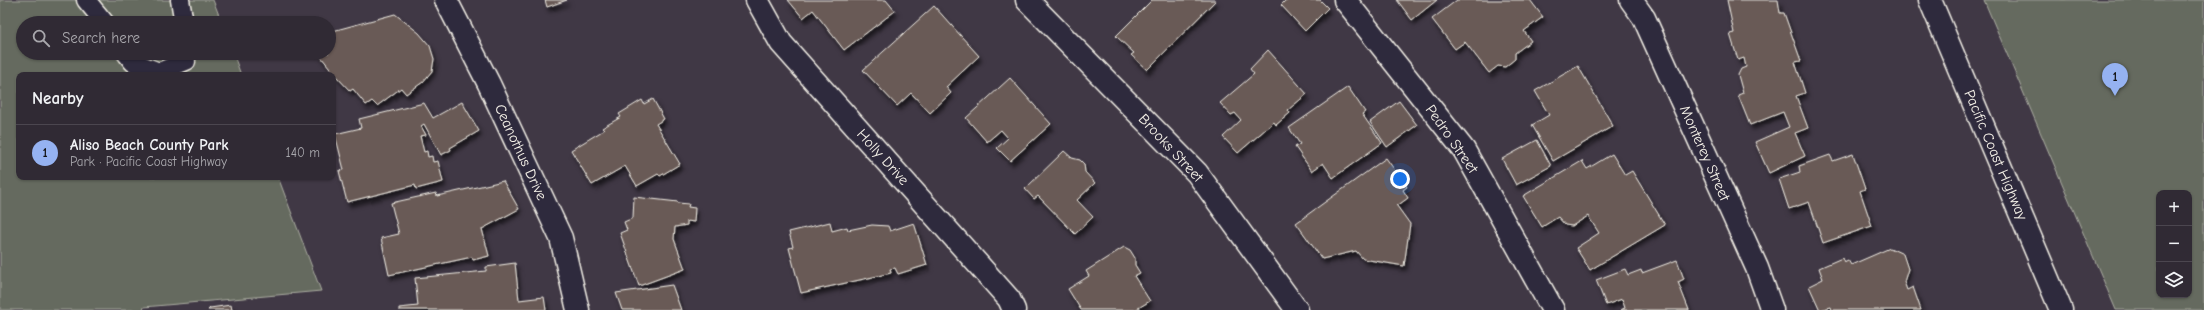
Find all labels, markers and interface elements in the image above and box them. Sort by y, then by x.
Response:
search box [16,16,336,60]
icon: search [30,27,52,49]
text: Search here [62,29,140,47]
pin: 1 [2102,63,2128,96]
street label: Pacific Coast Highway [1960,87,2032,223]
text: Nearby [32,89,83,108]
street label: Ceanothus Drive [491,101,551,203]
street label: Pedro Street [1422,101,1483,177]
street label: Monterey Street [1676,102,1734,204]
street label: Brooks Street [1135,110,1208,186]
street label: Holly Drive [853,125,913,189]
text: Aliso Beach County Park [70,136,228,154]
text: 1 [42,145,48,160]
text: 140 m [286,145,320,160]
text: Park · Pacific Coast Highway [70,154,227,169]
your location [1390,169,1410,189]
map controls [2156,190,2192,298]
button: + [2156,190,2192,226]
button: − [2156,226,2192,262]
button: layers [2156,262,2192,298]

